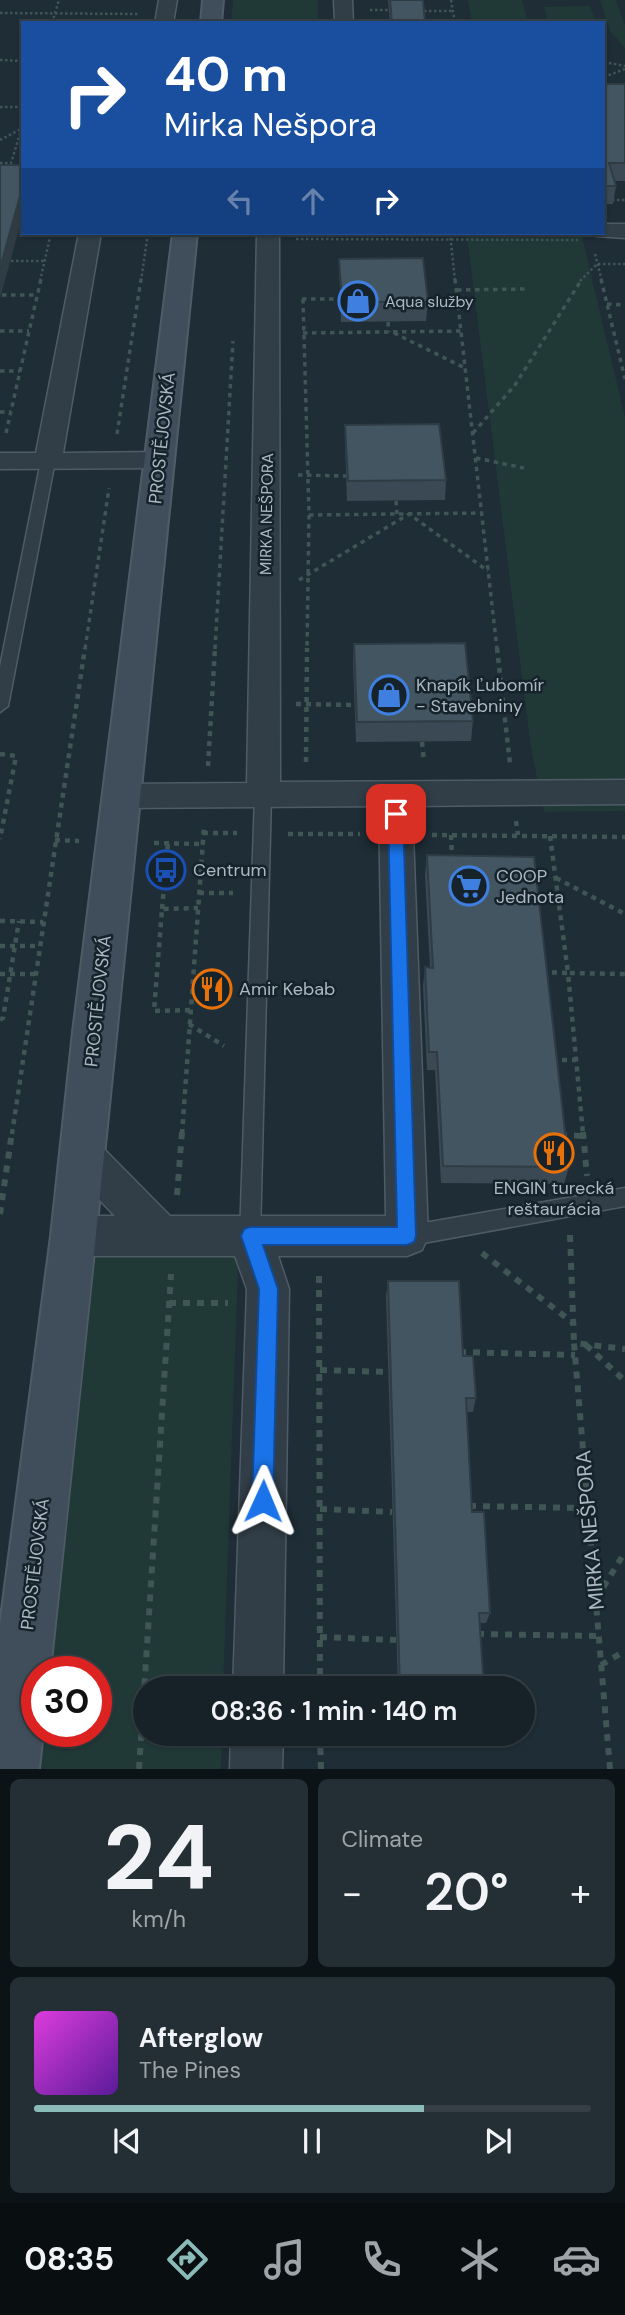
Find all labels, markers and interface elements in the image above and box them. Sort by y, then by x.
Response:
text: 40 m [164,42,288,106]
icon: right [49,49,140,140]
text: Mirka Nešpora [164,104,377,146]
icon: left [221,182,259,220]
icon: ahead [294,182,332,220]
icon: right [367,182,405,220]
shop icon: Aqua služby [337,280,379,322]
place label: Aqua služby [385,291,474,312]
street label: PROSTĚJOVSKÁ [143,371,181,505]
street label: MIRKA NEŠPORA [255,452,278,575]
place label: Knapík Ľubomír - Stavebniny [416,673,545,718]
shop icon: Knapík Ľubomír - Stavebniny [368,674,410,716]
pin [366,784,426,844]
icon: arrive [377,795,415,833]
bus stop icon: Centrum [145,849,187,891]
place label: Centrum [193,858,267,882]
place label: COOP Jednota [496,864,564,909]
supermarket icon: COOP Jednota [448,865,490,907]
street label: PROSTĚJOVSKÁ [79,934,117,1068]
restaurant icon: Amir Kebab [191,968,233,1010]
place label: Amir Kebab [239,977,335,1001]
restaurant icon: ENGIN turecká reštaurácia [533,1132,575,1174]
place label: ENGIN turecká reštaurácia [494,1176,614,1221]
street label: MIRKA NEŠPORA [569,1449,611,1611]
position arrow [226,1464,300,1538]
street label: PROSTĚJOVSKÁ [15,1497,55,1631]
speed limit sign: 30 [21,1656,112,1747]
text: 08:36 · 1 min · 140 m [211,1694,457,1728]
text: 24 [103,1799,214,1917]
text: Climate [342,1824,423,1854]
text: 20° [424,1858,509,1926]
text: − [342,1868,362,1918]
text: + [570,1868,591,1918]
text: km/h [132,1904,186,1934]
text: Afterglow [139,2021,263,2055]
text: The Pines [139,2055,241,2085]
icon: previous [108,2122,146,2160]
icon: pause [293,2122,331,2160]
icon: next [479,2122,517,2160]
icon: directions [163,2235,212,2284]
icon: music [260,2235,309,2284]
icon: phone [357,2235,406,2284]
icon: climate [455,2235,504,2284]
icon: car [552,2235,601,2284]
text: 08:35 [24,2238,114,2280]

